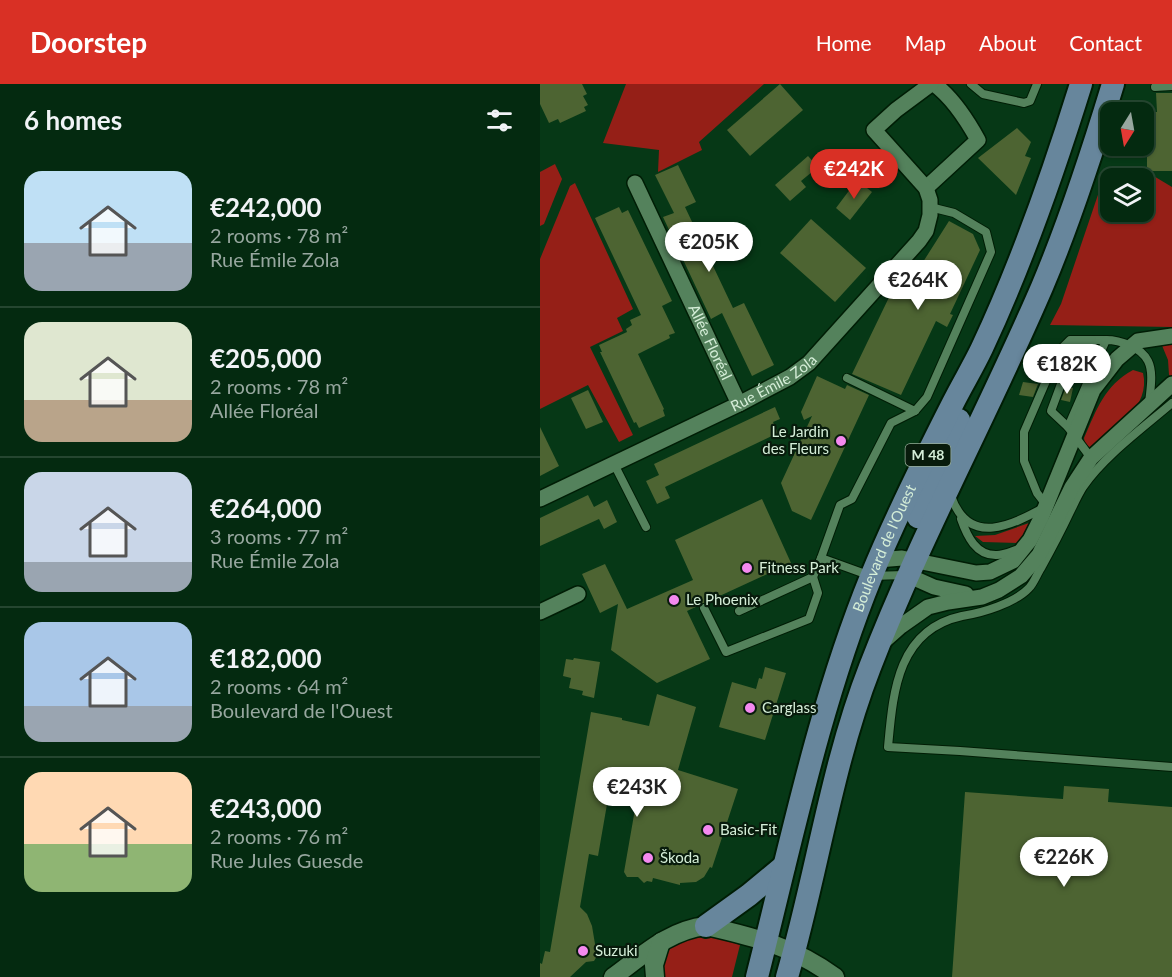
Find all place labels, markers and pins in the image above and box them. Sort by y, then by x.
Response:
pin: €242K [812,149,896,200]
pin: €205K [667,222,751,273]
pin: €264K [876,260,960,311]
pin: €182K [1025,344,1109,395]
place label: Le Jardin des Fleurs [762,422,829,457]
marker: Le Jardin des Fleurs [834,434,848,448]
place label: Fitness Park [759,558,839,576]
marker: Fitness Park [740,561,754,575]
place label: Le Phoenix [686,590,759,608]
marker: Le Phoenix [667,593,681,607]
place label: Carglass [762,698,817,716]
marker: Carglass [743,701,757,715]
pin: €243K [595,767,679,818]
place label: Basic-Fit [720,820,778,838]
marker: Basic-Fit [701,823,715,837]
pin: €226K [1022,837,1106,888]
place label: Škoda [660,848,700,866]
marker: Škoda [641,851,655,865]
place label: Suzuki [595,941,638,959]
marker: Suzuki [576,944,590,958]

